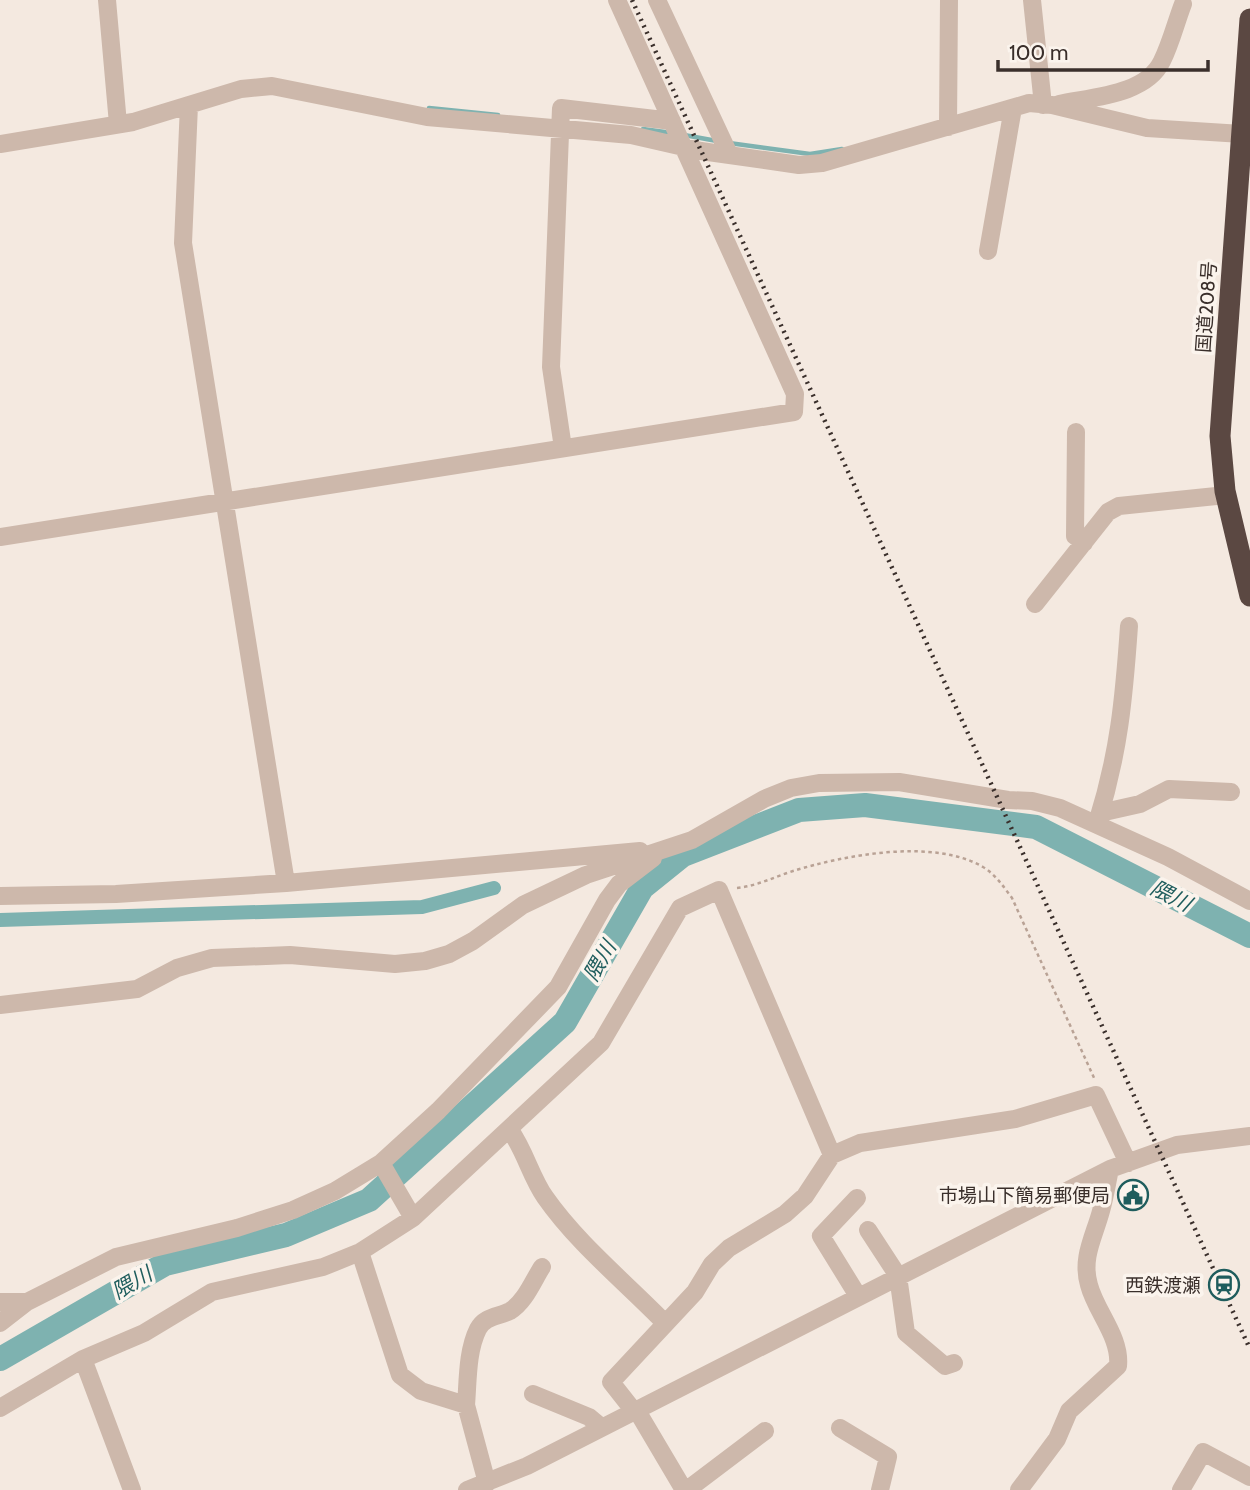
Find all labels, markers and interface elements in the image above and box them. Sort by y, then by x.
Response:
scale bar [998,28,1208,72]
text: 100 m [1009,40,1068,65]
street label: 国道208号 [1192,260,1221,354]
water label: 隈川 [1147,875,1197,917]
water label: 隈川 [578,935,622,985]
public building icon: 市場山下簡易郵便局 [1116,1178,1150,1212]
place label: 市場山下簡易郵便局 [939,1184,1110,1207]
water label: 隈川 [107,1260,158,1304]
station icon: 西鉄渡瀬 [1207,1268,1241,1302]
place label: 西鉄渡瀬 [1125,1274,1201,1297]

